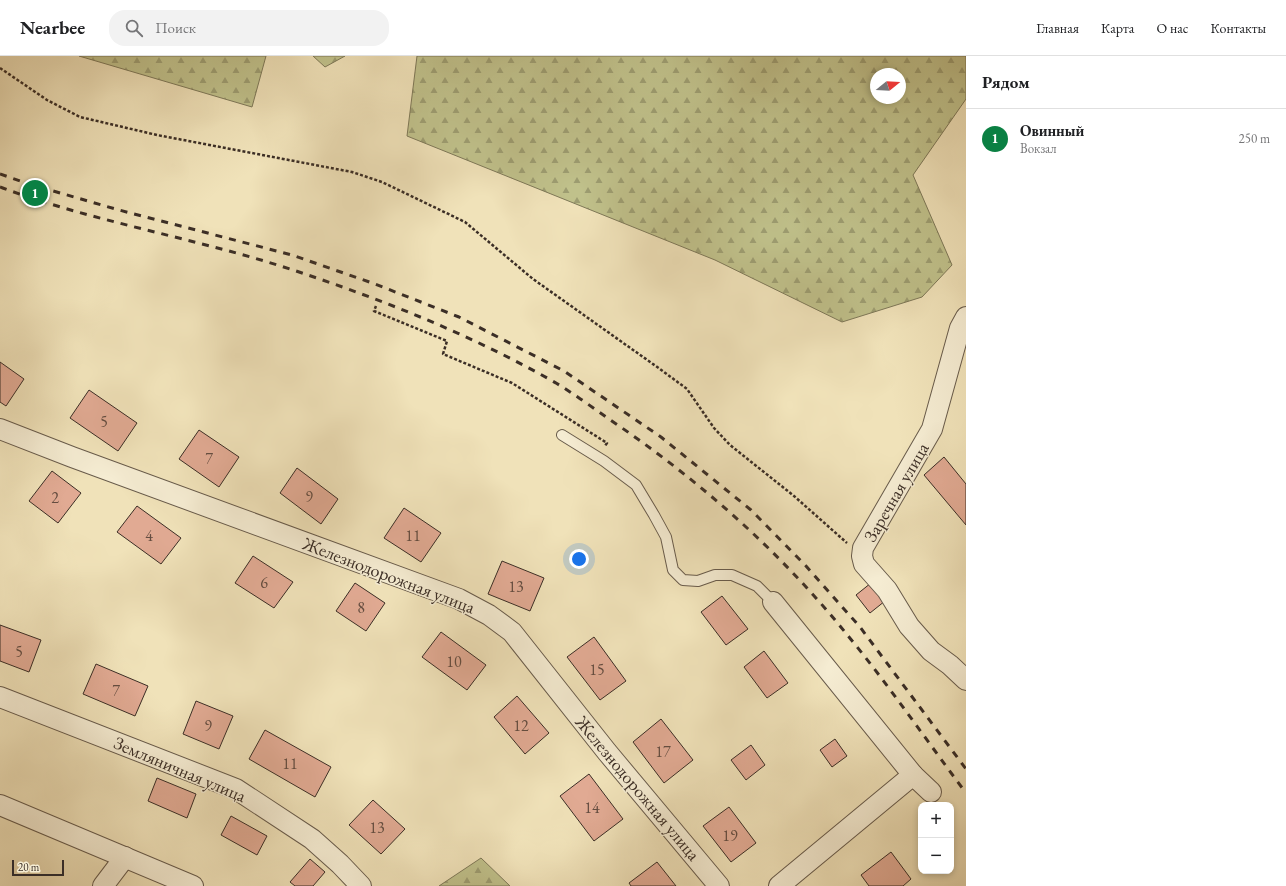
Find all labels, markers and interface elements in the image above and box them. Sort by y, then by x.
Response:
search box [109,10,389,46]
text: Nearbee [20,15,85,40]
icon: search [123,17,145,39]
text: Поиск [155,18,196,37]
text: Главная [1036,19,1079,37]
text: Карта [1101,19,1134,37]
text: О нас [1156,19,1188,37]
text: Контакты [1210,19,1266,37]
north arrow [870,68,906,104]
text: Рядом [982,71,1030,93]
text: Овинный [1020,121,1084,140]
text: 1 [992,130,998,147]
text: 250 m [1239,130,1270,147]
text: Вокзал [1020,140,1057,157]
pin: 1 [22,178,48,208]
house number: 5 [100,411,108,432]
street label: Заречная улица [858,437,934,546]
house number: 7 [205,448,213,469]
house number: 9 [305,486,313,507]
house number: 2 [51,487,59,508]
house number: 4 [145,525,153,546]
house number: 11 [405,525,421,546]
street label: Железнодорожная улица [299,531,479,619]
your location [569,549,589,569]
house number: 6 [260,572,268,593]
house number: 13 [508,576,524,597]
house number: 8 [357,597,365,618]
house number: 5 [15,641,23,662]
house number: 10 [446,651,462,672]
house number: 15 [589,659,605,680]
house number: 7 [112,680,120,701]
street label: Железнодорожная улица [570,710,706,866]
house number: 9 [204,715,212,736]
house number: 12 [513,715,529,736]
street label: Земляничная улица [110,731,250,808]
house number: 17 [655,741,671,762]
house number: 11 [282,753,298,774]
house number: 14 [584,797,600,818]
map controls [918,802,954,874]
button: + [918,802,954,838]
house number: 13 [369,817,385,838]
house number: 19 [722,825,738,846]
button: − [918,838,954,874]
scale bar [12,858,64,877]
text: 20 m [18,860,39,874]

